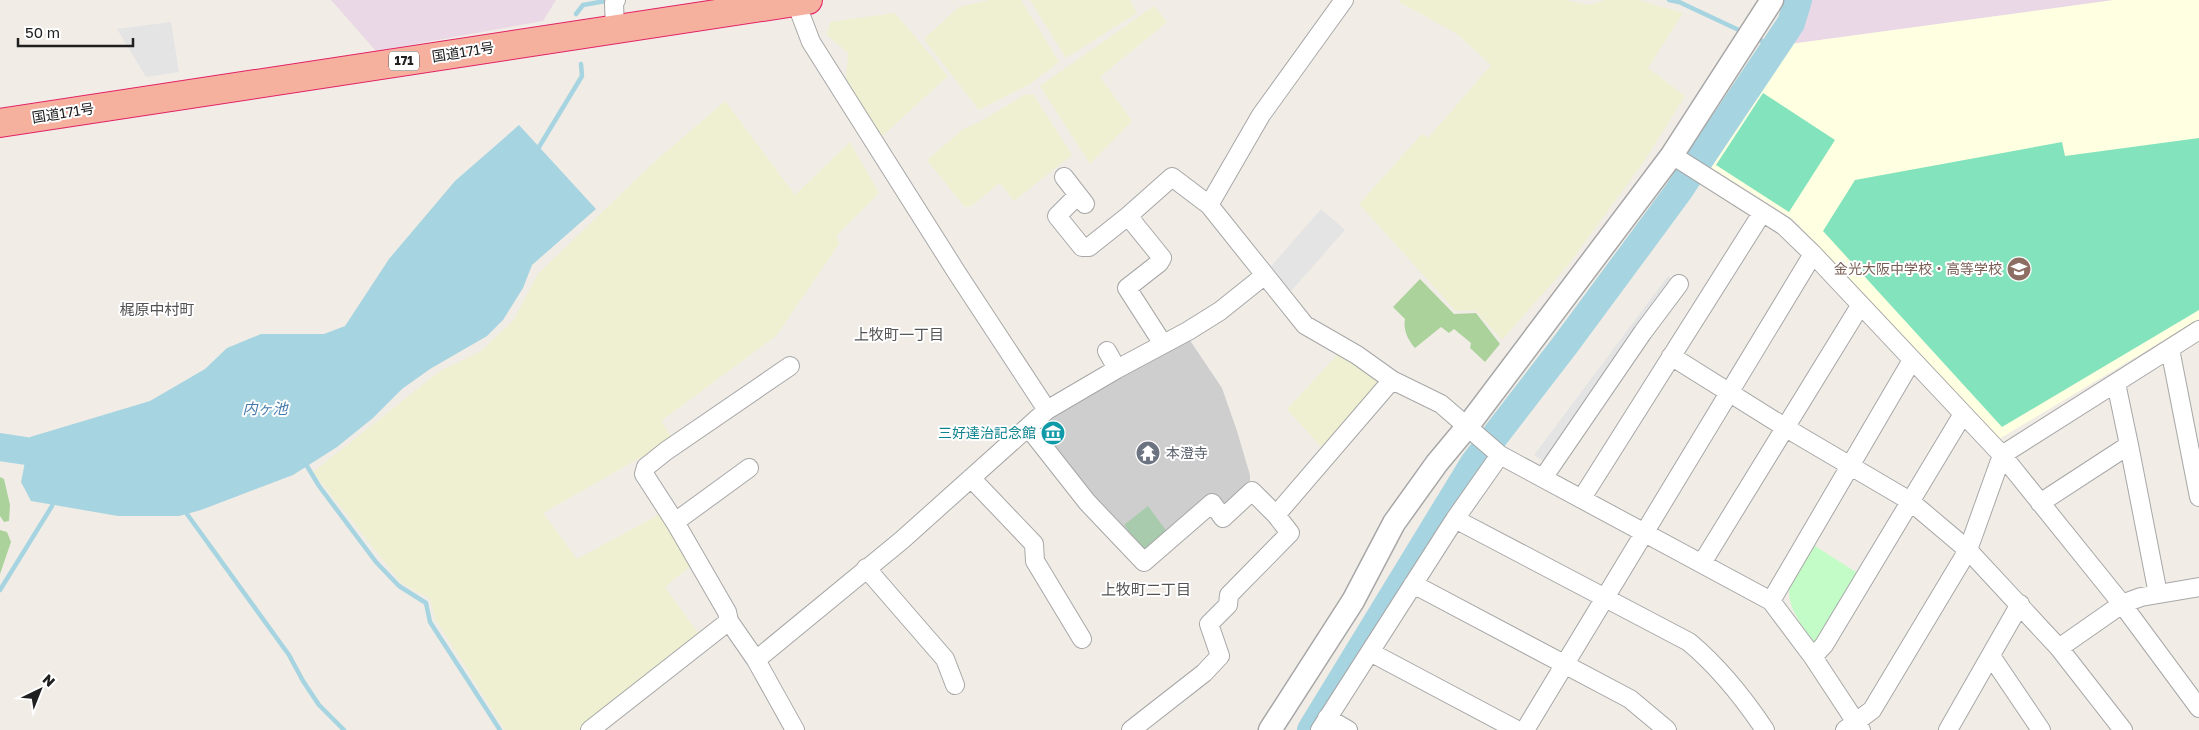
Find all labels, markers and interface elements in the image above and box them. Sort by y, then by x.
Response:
scale bar [18,15,132,47]
text: 50 m [25,23,60,41]
street label: 国道171号 [430,38,495,65]
road number: 171 [389,51,419,70]
street label: 国道171号 [30,99,95,126]
school or university icon: 金光大阪中学校・高等学校 [2006,256,2032,282]
place label: 金光大阪中学校・高等学校 [1834,260,2002,277]
district label: 梶原中村町 [119,300,195,318]
district label: 上牧町一丁目 [854,325,944,343]
water label: 内ヶ池 [242,399,289,417]
museum icon: 三好達治記念館 [1040,420,1066,446]
place label: 三好達治記念館 [938,424,1036,441]
temple icon: 本澄寺 [1135,440,1161,466]
place label: 本澄寺 [1166,444,1208,461]
district label: 上牧町二丁目 [1101,580,1191,598]
north arrow [15,665,65,715]
text: N [40,670,59,690]

